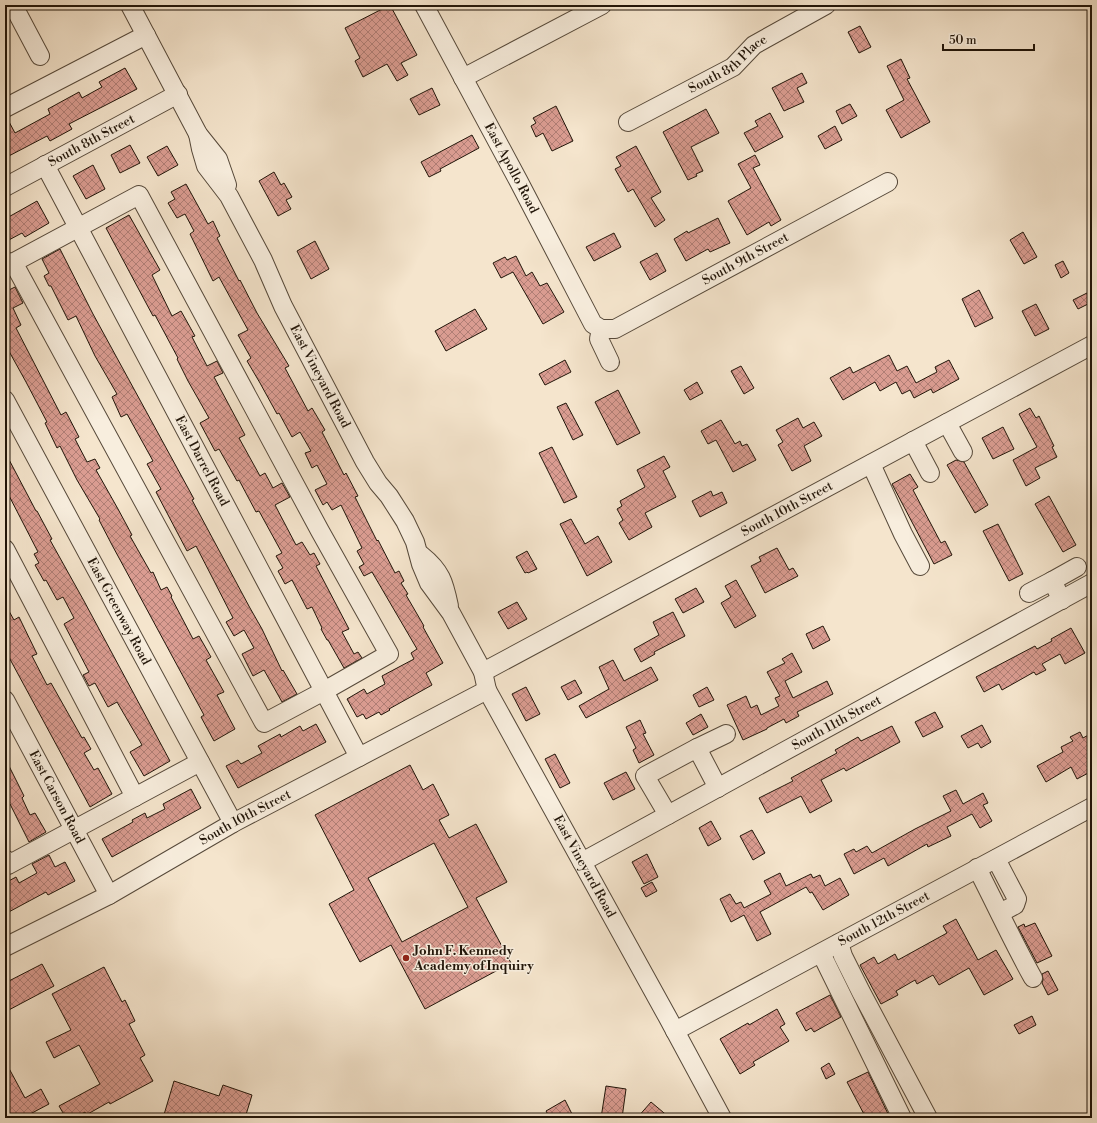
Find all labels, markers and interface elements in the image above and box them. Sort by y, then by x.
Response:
scale bar [943,26,1034,52]
street label: South 8th Place [686,31,770,97]
text: 50 m [949,33,977,48]
street label: South 8th Street [45,111,138,170]
street label: East Apollo Road [481,120,542,217]
street label: South 9th Street [699,229,792,289]
street label: East Vineyard Road [286,322,354,431]
street label: East Darrel Road [171,413,233,509]
street label: South 10th Street [738,477,836,540]
street label: East Greenway Road [84,555,155,668]
street label: South 11th Street [789,692,884,754]
street label: East Carson Road [25,748,88,847]
street label: South 10th Street [197,786,294,849]
street label: East Vineyard Road [550,812,619,921]
street label: South 12th Street [835,888,933,950]
place label: John F. Kennedy Academy of Inquiry [412,943,534,974]
marker: John F. Kennedy Academy of Inquiry [401,953,411,963]

